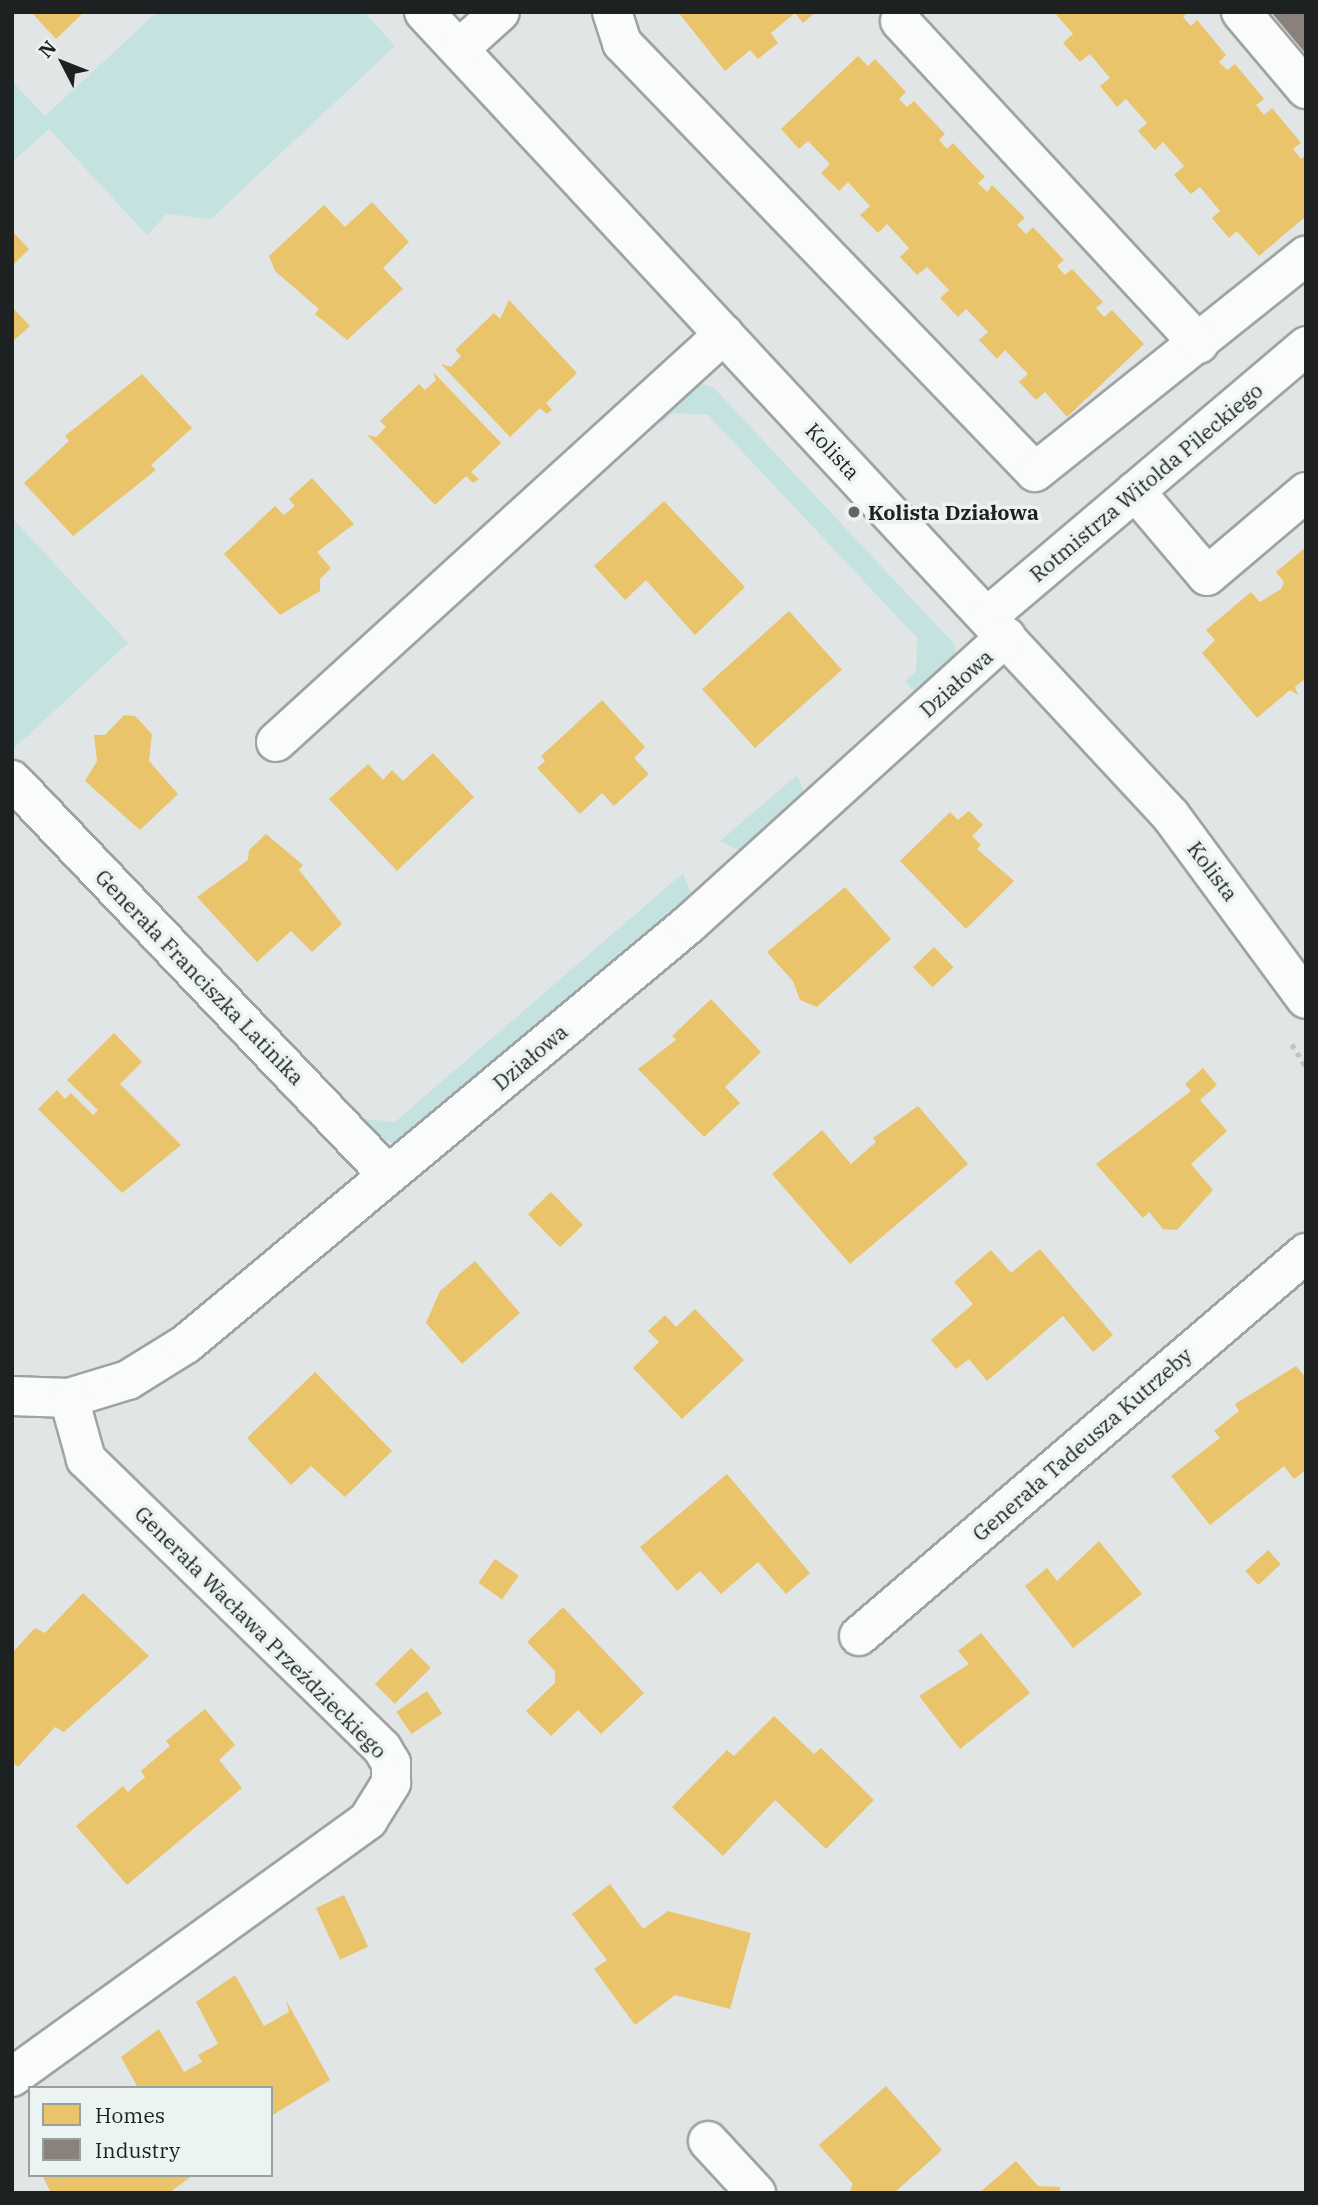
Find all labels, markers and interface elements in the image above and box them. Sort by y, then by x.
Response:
north arrow [28,28,98,98]
text: N [33,35,61,63]
street label: Rotmistrza Witolda Pileckiego [1024,377,1268,587]
street label: Kolista [801,418,865,484]
place label: Kolista Działowa [868,499,1039,525]
marker: Kolista Działowa [846,504,862,520]
street label: Działowa [914,644,998,722]
street label: Kolista [1182,836,1244,906]
street label: Generała Franciszka Latinika [90,864,310,1090]
street label: Działowa [488,1019,572,1095]
street label: Generała Tadeusza Kutrzeby [967,1342,1197,1546]
street label: Generała Wacława Przeździeckiego [130,1501,392,1763]
legend [28,2086,273,2177]
text: Homes [95,2101,165,2129]
text: Industry [95,2136,180,2164]

